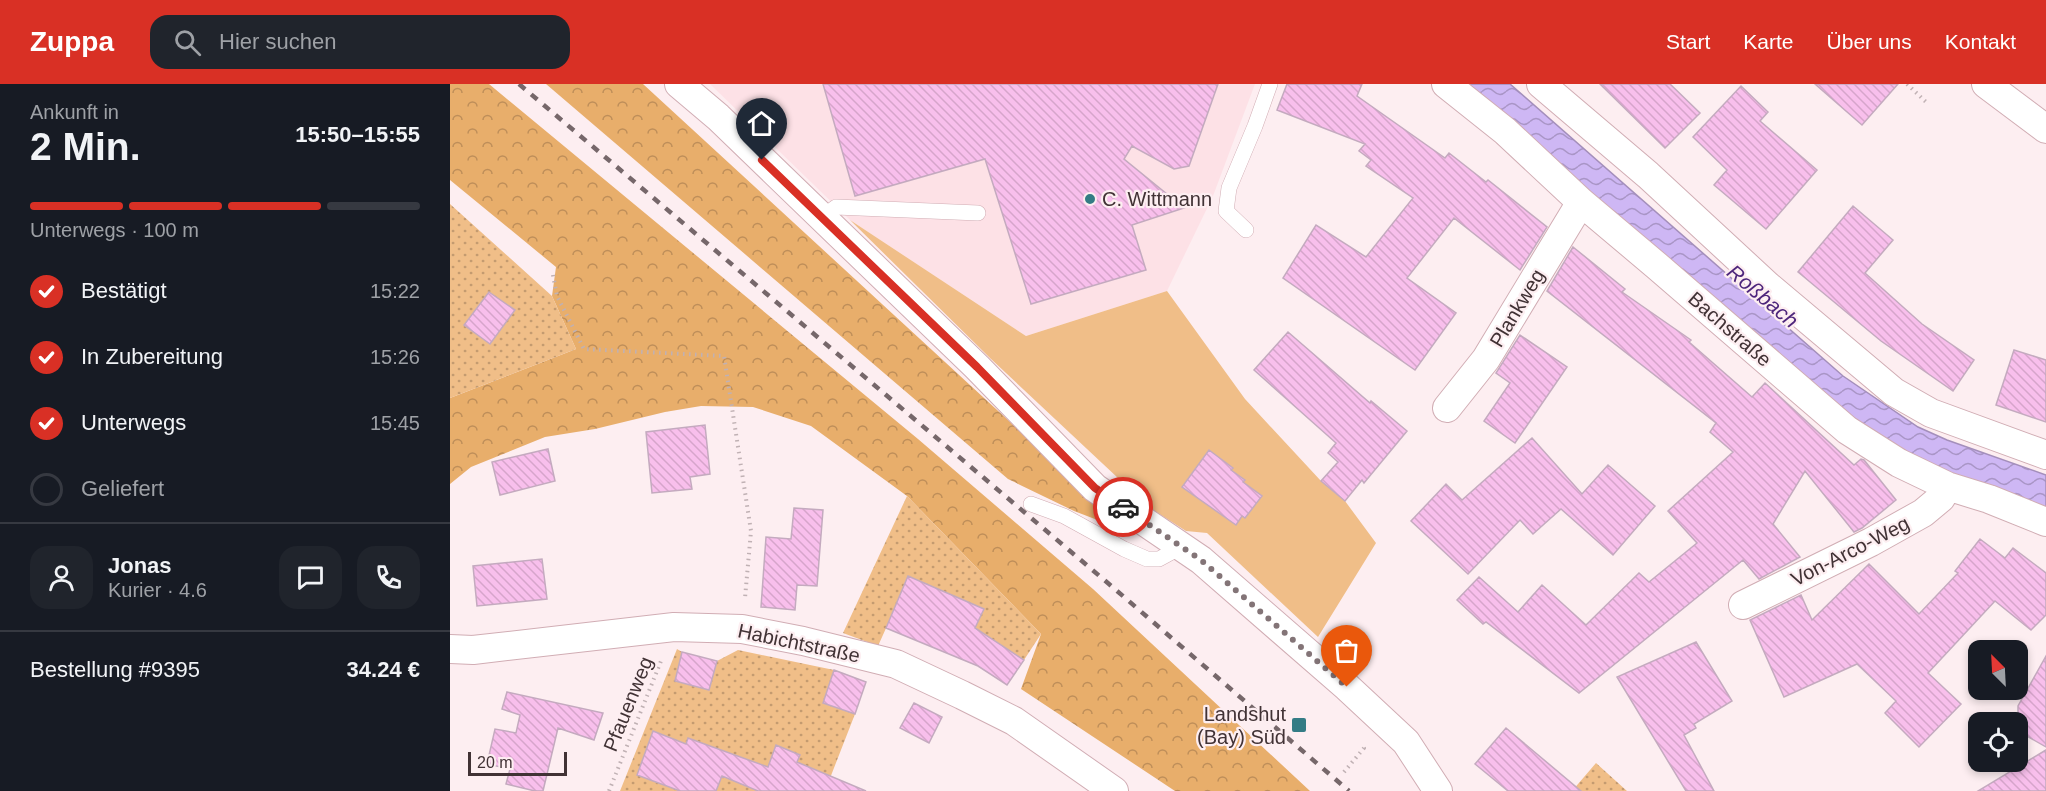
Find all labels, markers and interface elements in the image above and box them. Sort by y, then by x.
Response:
search box [150,15,570,69]
text: Zuppa [30,26,114,57]
icon: search [171,26,204,59]
text: Hier suchen [219,29,336,54]
text: Start [1666,30,1710,53]
text: Karte [1743,30,1794,53]
text: Über uns [1827,30,1912,53]
text: Kontakt [1945,30,2016,53]
pin [736,98,787,160]
text: Ankunft in [30,101,119,123]
icon: home [745,107,778,140]
text: 15:50–15:55 [295,122,420,147]
text: 2 Min. [30,125,141,168]
place label: C. Wittmann [1102,188,1212,210]
marker: C. Wittmann [1083,192,1097,206]
text: Unterwegs · 100 m [30,219,199,241]
water label: Roßbach [1723,260,1803,332]
street label: Plankweg [1485,265,1549,351]
icon: check [30,275,63,308]
text: Bestätigt [81,278,167,303]
text: 15:22 [370,280,420,302]
street label: Bachstraße [1684,287,1776,371]
icon: check [30,341,63,374]
text: In Zubereitung [81,344,223,369]
text: 15:26 [370,346,420,368]
icon: check [30,407,63,440]
text: Unterwegs [81,410,186,435]
text: 15:45 [370,412,420,434]
text: Geliefert [81,476,164,501]
courier [1093,477,1153,537]
icon: car [1107,491,1140,524]
street label: Von-Arco-Weg [1787,512,1913,590]
button: person [30,546,93,609]
button: chat [279,546,342,609]
button: phone [357,546,420,609]
text: Jonas [108,553,172,578]
text: Kurier · 4.6 [108,579,207,601]
street label: Habichtstraße [736,619,862,667]
pin [1321,625,1372,687]
icon: bag [1330,634,1363,667]
north arrow [1968,640,2028,700]
map controls [1968,640,2028,772]
street label: Pfauenweg [599,653,657,755]
text: Bestellung #9395 [30,657,200,682]
text: 34.24 € [347,657,420,682]
place label: Landshut (Bay) Süd [1197,703,1286,748]
button: locate [1968,712,2028,772]
marker: Landshut (Bay) Süd [1290,716,1308,734]
scale bar [468,749,567,776]
text: 20 m [477,754,513,771]

